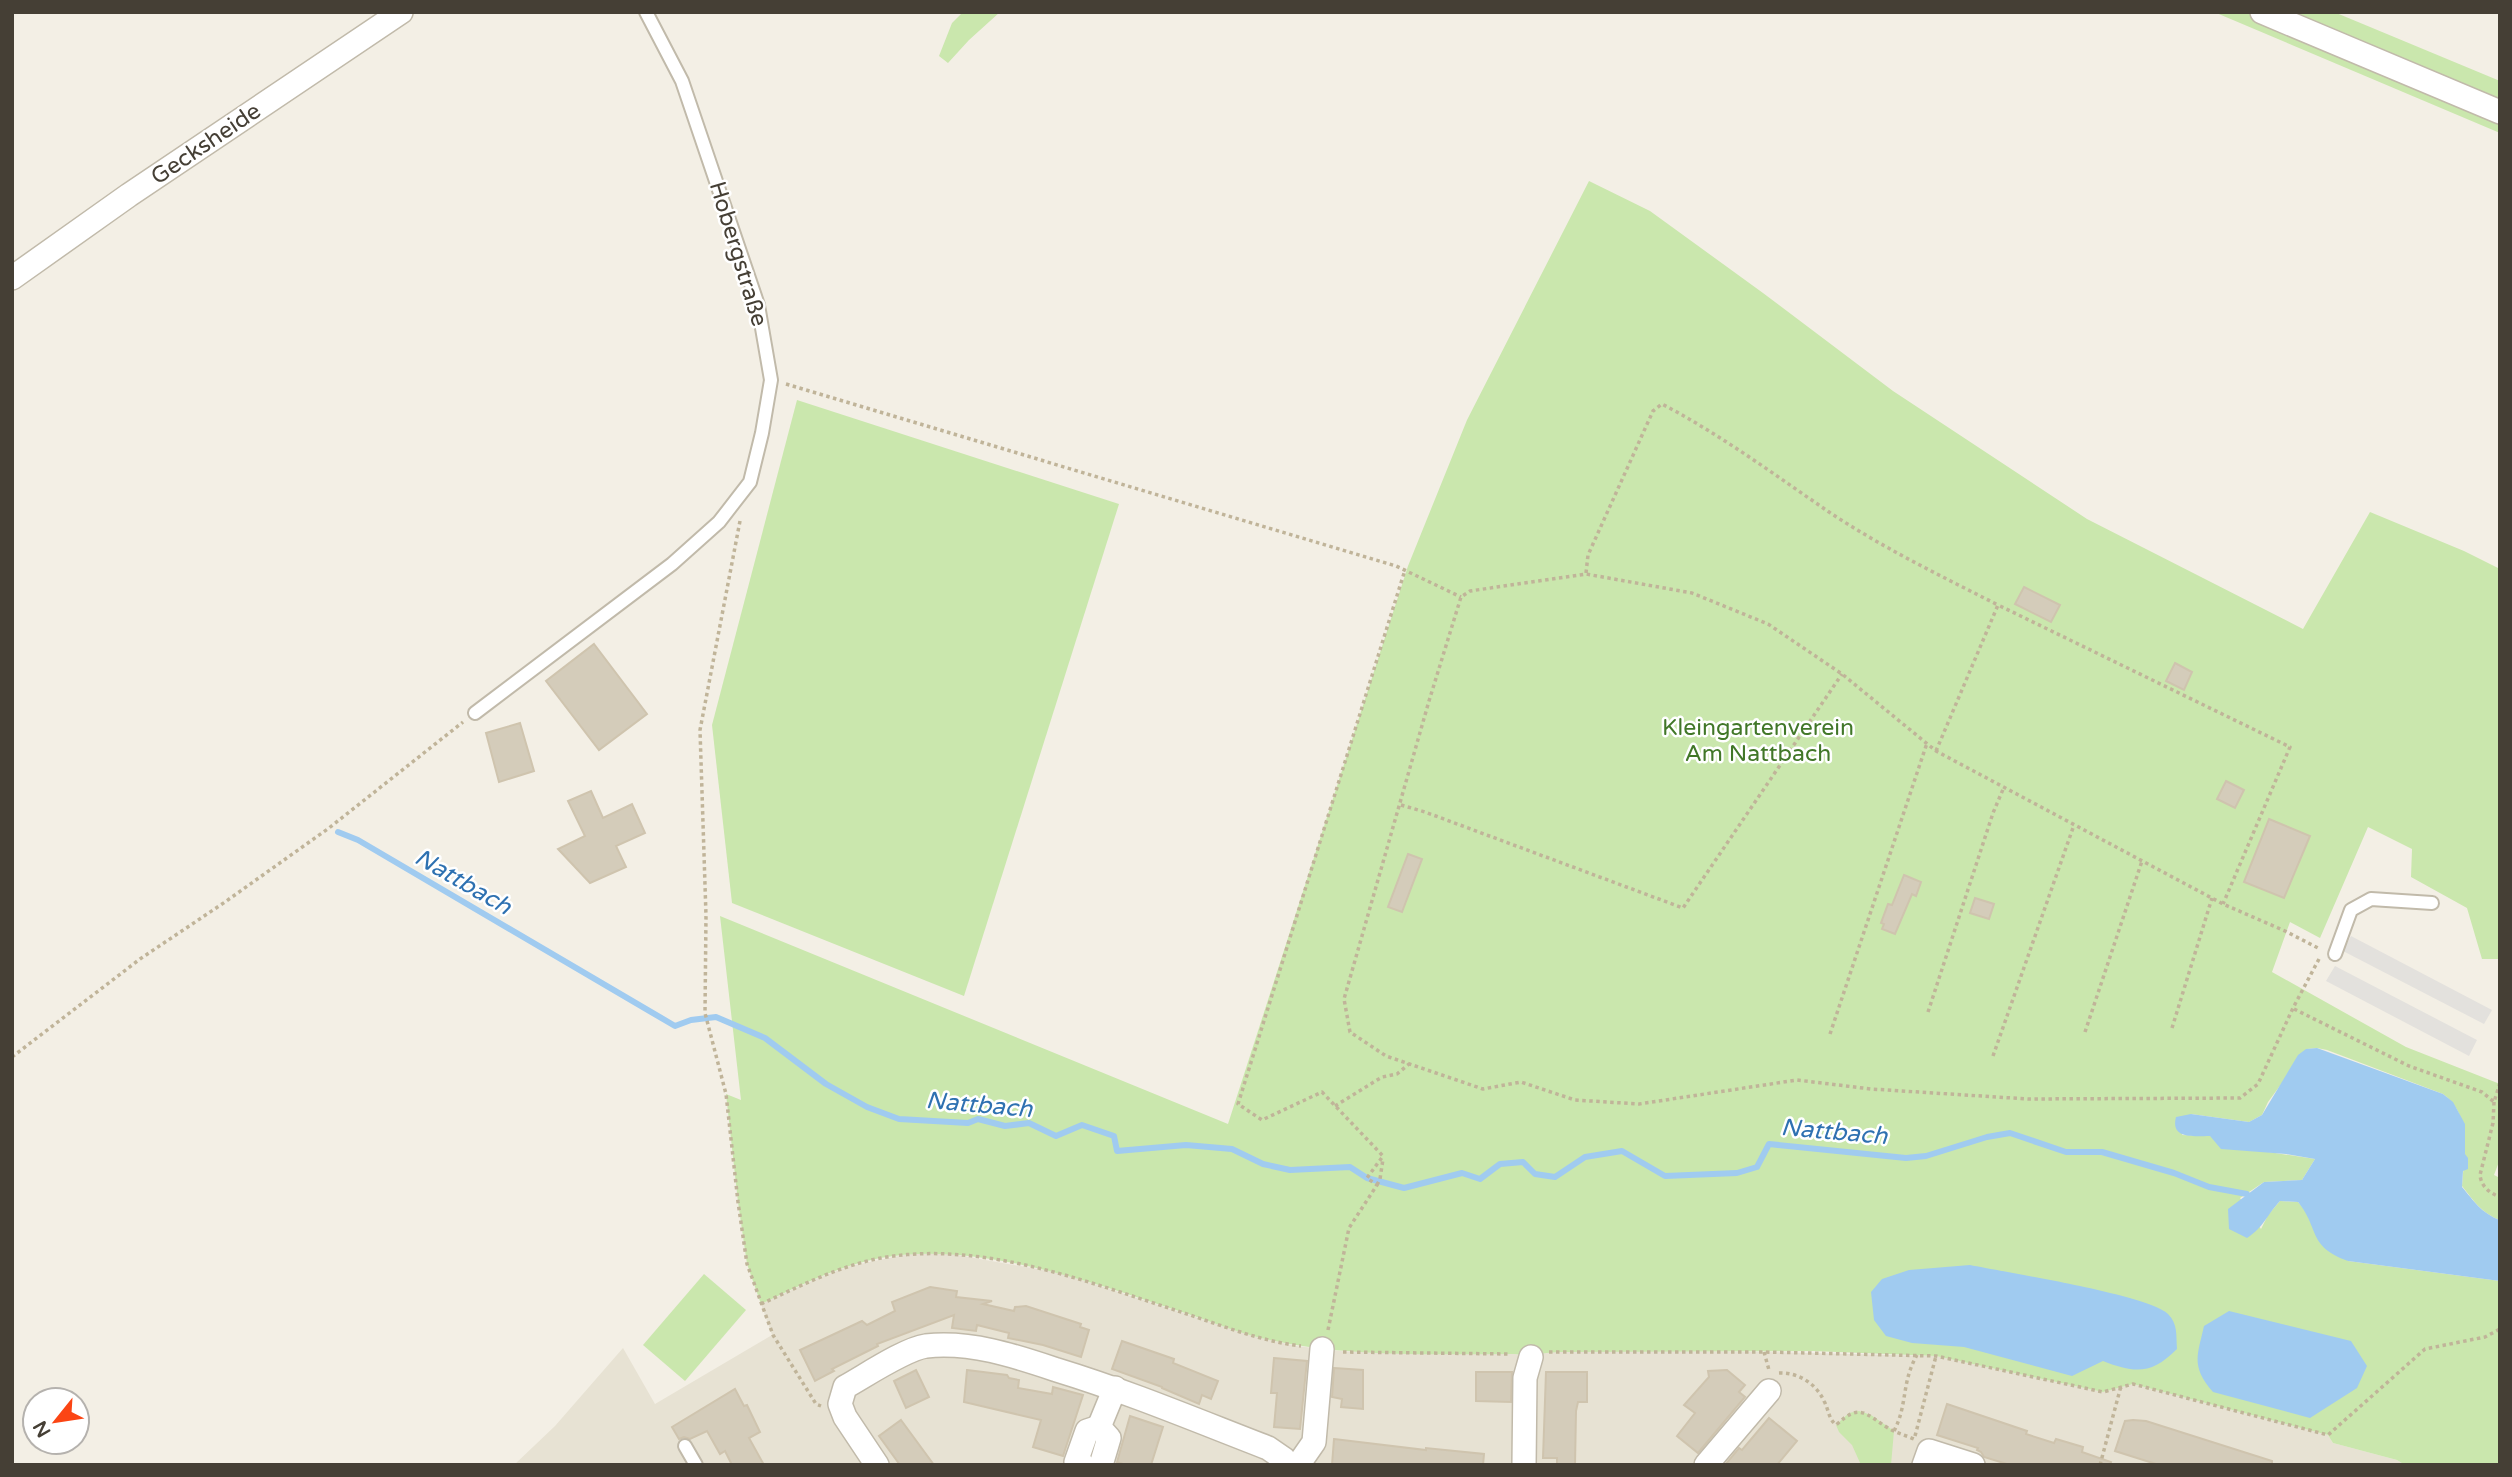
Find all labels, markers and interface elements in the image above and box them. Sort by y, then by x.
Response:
street label: Gecksheide [146,97,266,191]
street label: Hobergstraße [703,178,773,330]
park label: Kleingartenverein Am Nattbach [1662,714,1854,768]
water label: Nattbach [409,843,518,922]
water label: Nattbach [925,1086,1035,1124]
water label: Nattbach [1780,1113,1890,1151]
north arrow [21,1386,91,1456]
text: N [29,1417,55,1441]

